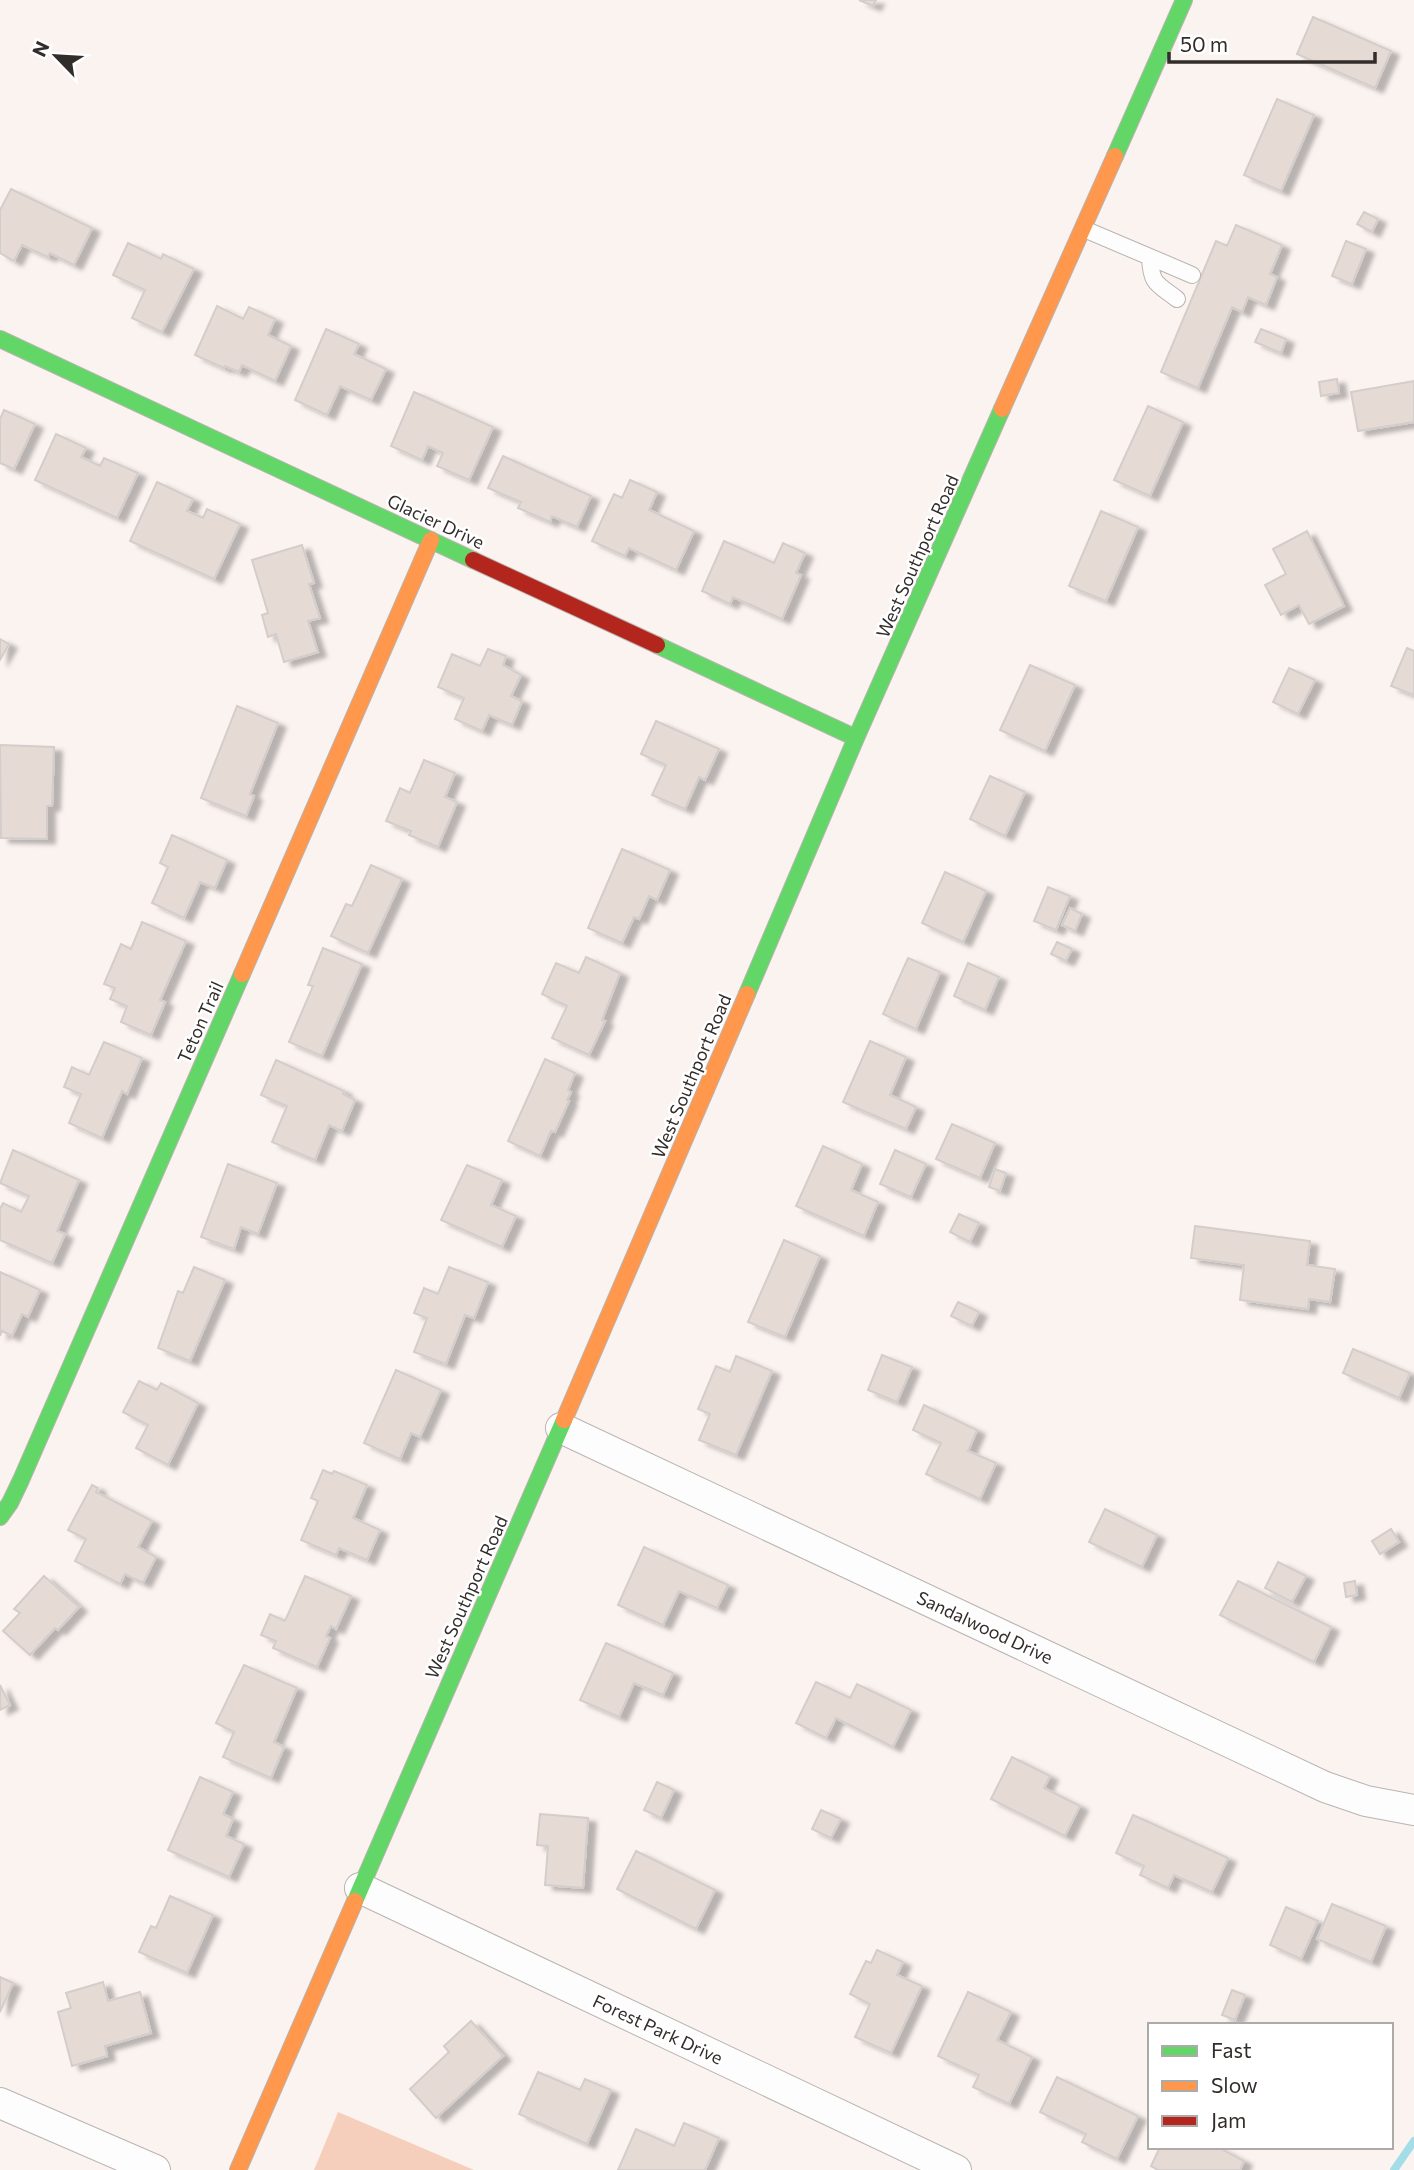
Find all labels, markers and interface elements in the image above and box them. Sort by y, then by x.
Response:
north arrow [21,21,91,91]
scale bar [1169,21,1376,65]
text: 50 m [1180,31,1228,56]
text: N [27,37,54,60]
street label: West Southport Road [871,471,963,641]
street label: Glacier Drive [384,489,488,553]
street label: Teton Trail [172,978,228,1066]
street label: West Southport Road [646,991,736,1161]
street label: West Southport Road [420,1512,512,1682]
street label: Sandalwood Drive [913,1586,1057,1668]
street label: Forest Park Drive [590,1989,726,2069]
legend [1148,2023,1393,2149]
text: Fast [1211,2037,1252,2062]
text: Slow [1211,2072,1258,2097]
text: Jam [1211,2107,1246,2132]

